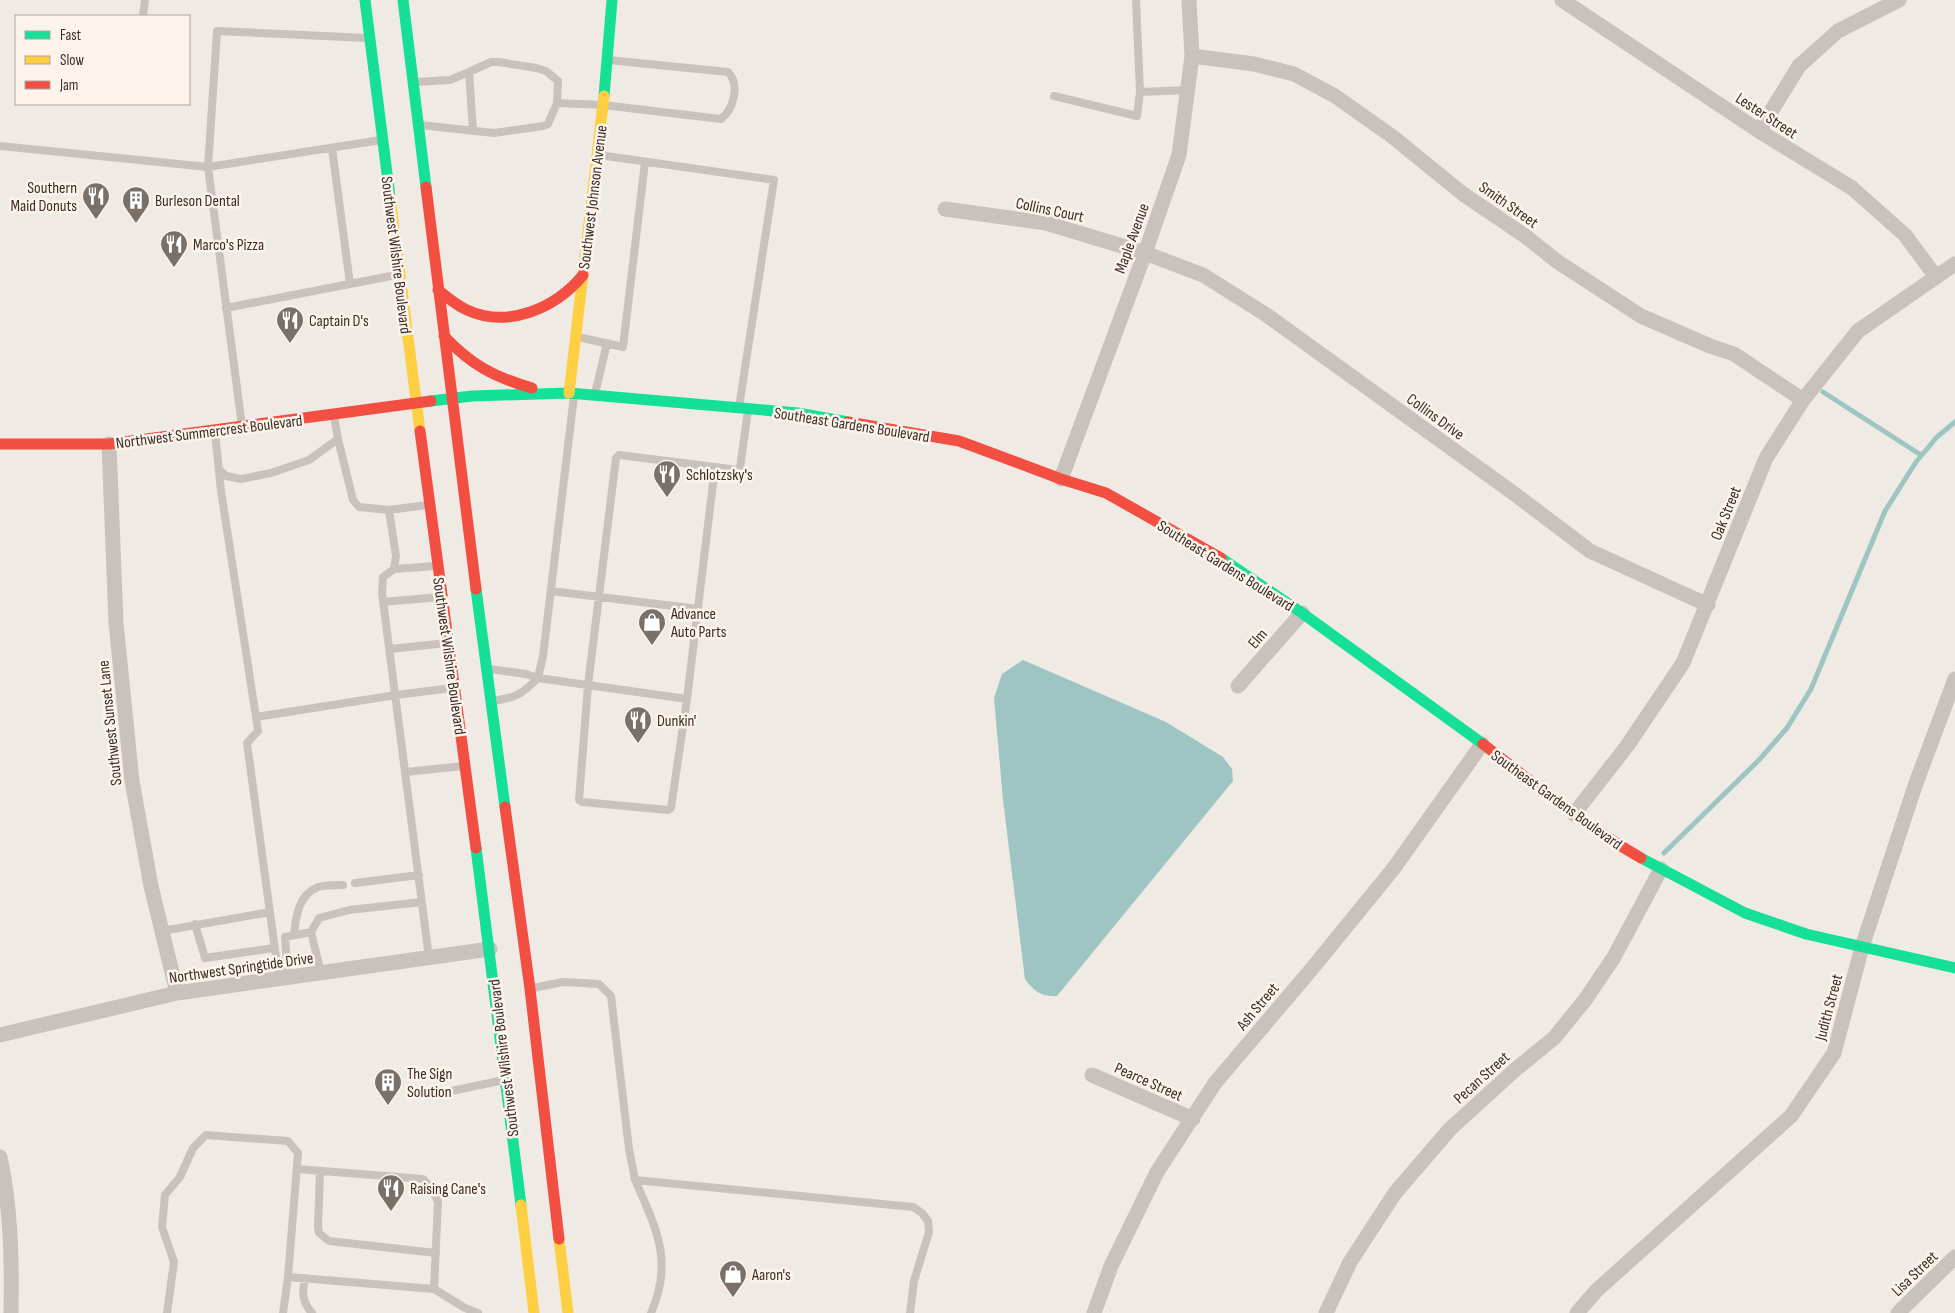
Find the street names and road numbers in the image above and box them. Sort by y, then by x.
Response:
street label: Lester Street [1732,89,1801,143]
street label: Southwest Johnson Avenue [575,124,612,270]
street label: Southwest Wilshire Boulevard [376,175,415,335]
street label: Smith Street [1475,178,1542,233]
street label: Collins Court [1014,194,1086,227]
street label: Maple Avenue [1111,201,1154,276]
street label: Collins Drive [1403,390,1468,444]
street label: Southeast Gardens Boulevard [773,404,931,447]
street label: Northwest Summercrest Boulevard [115,412,304,453]
street label: Oak Street [1707,484,1746,543]
street label: Southeast Gardens Boulevard [1154,517,1297,616]
street label: Southwest Wilshire Boulevard [428,576,469,736]
street label: Elm [1244,625,1272,653]
street label: Southwest Sunset Lane [94,659,127,786]
street label: Southeast Gardens Boulevard [1487,746,1625,854]
street label: Northwest Springtide Drive [168,949,315,988]
street label: Judith Street [1811,972,1847,1043]
street label: Southwest Wilshire Boulevard [485,978,524,1138]
street label: Ash Street [1232,979,1283,1035]
street label: Pecan Street [1450,1048,1514,1108]
street label: Pearce Street [1111,1059,1186,1106]
street label: Lisa Street [1888,1247,1942,1301]

